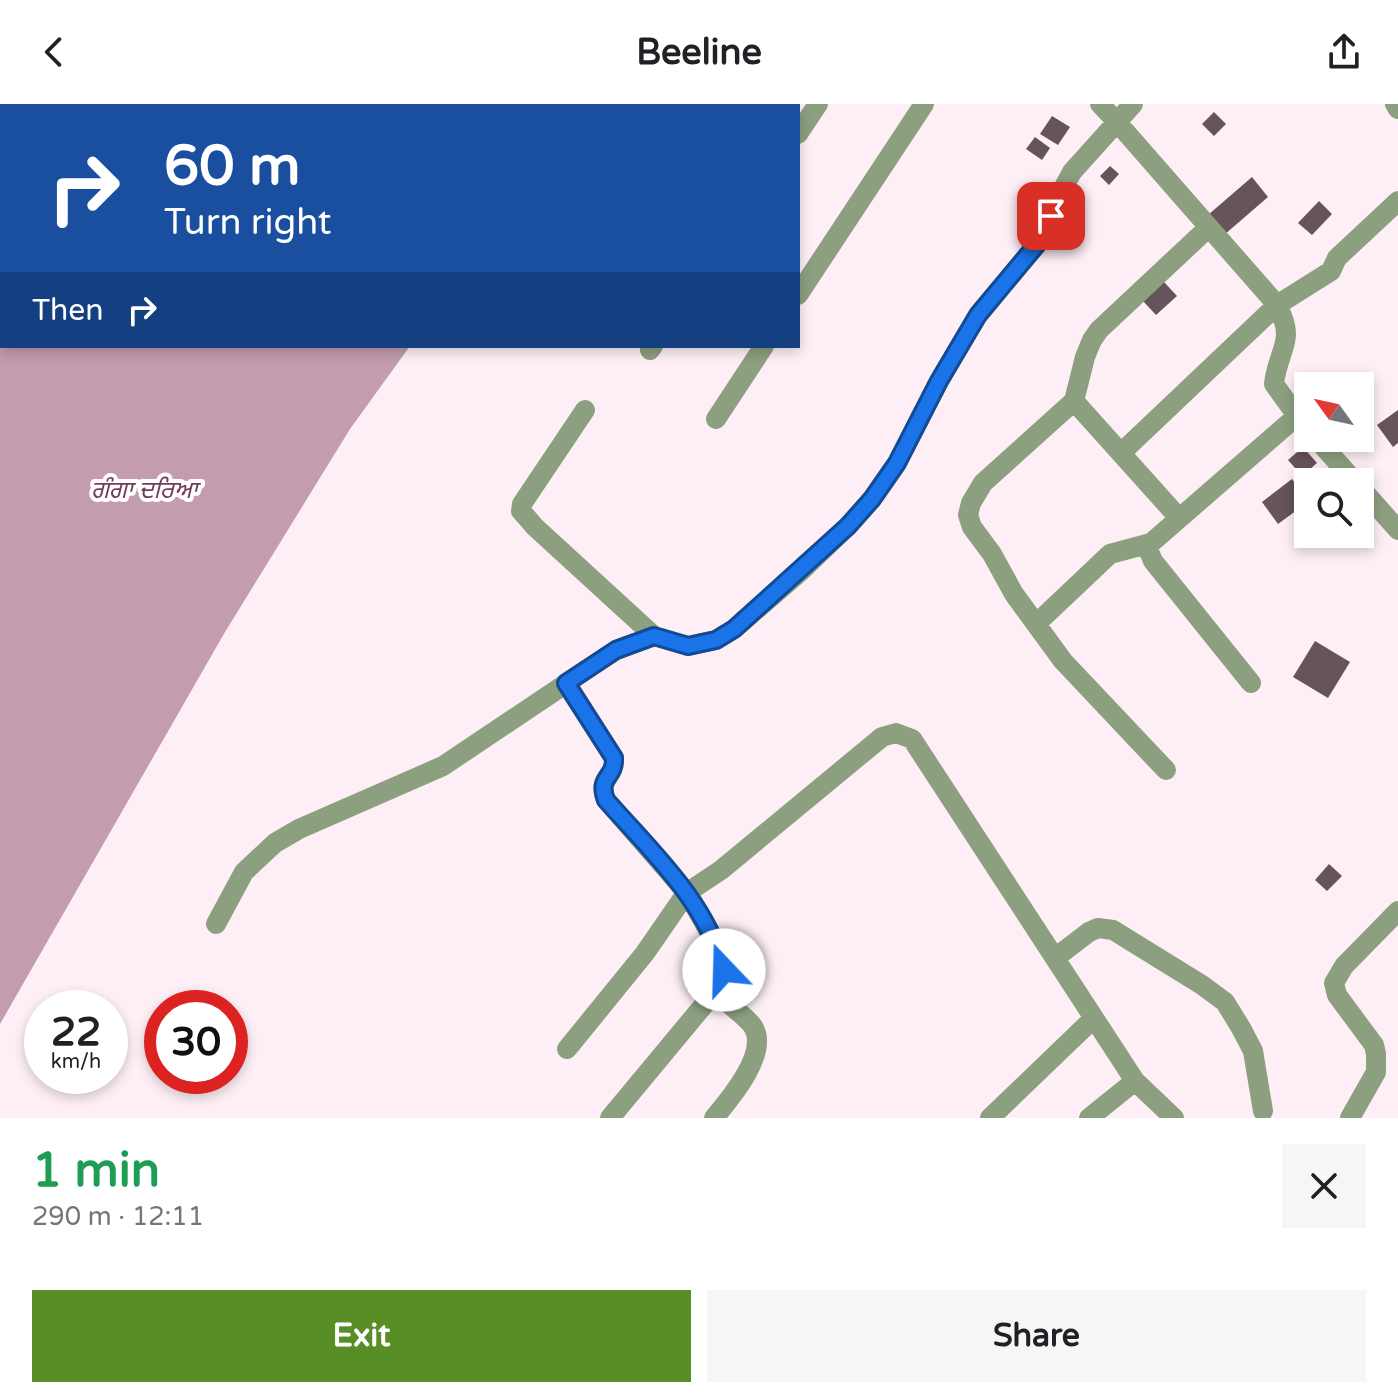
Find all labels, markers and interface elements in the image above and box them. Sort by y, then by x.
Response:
icon: back [32,30,76,74]
icon: share [1322,30,1366,74]
text: Beeline [636,31,762,74]
text: 60 m [164,133,300,200]
icon: right [32,136,136,240]
pin [1017,182,1085,250]
icon: arrive [1029,194,1073,238]
text: Turn right [164,201,331,244]
icon: right [120,288,164,332]
text: Then [32,292,104,329]
north arrow [1294,372,1374,452]
map controls [1294,372,1374,548]
button: search [1294,468,1374,548]
water label: ਗੰਗਾ ਦਰਿਆ [91,476,202,505]
position arrow [682,928,766,1012]
speed limit sign: 30 [144,990,248,1094]
text: 22 [51,1008,101,1056]
text: km/h [51,1050,101,1074]
text: 1 min [32,1142,160,1200]
button: close [1282,1144,1366,1228]
text: 290 m · 12:11 [32,1201,204,1232]
button: Exit [32,1290,691,1382]
button: Share [707,1290,1366,1382]

